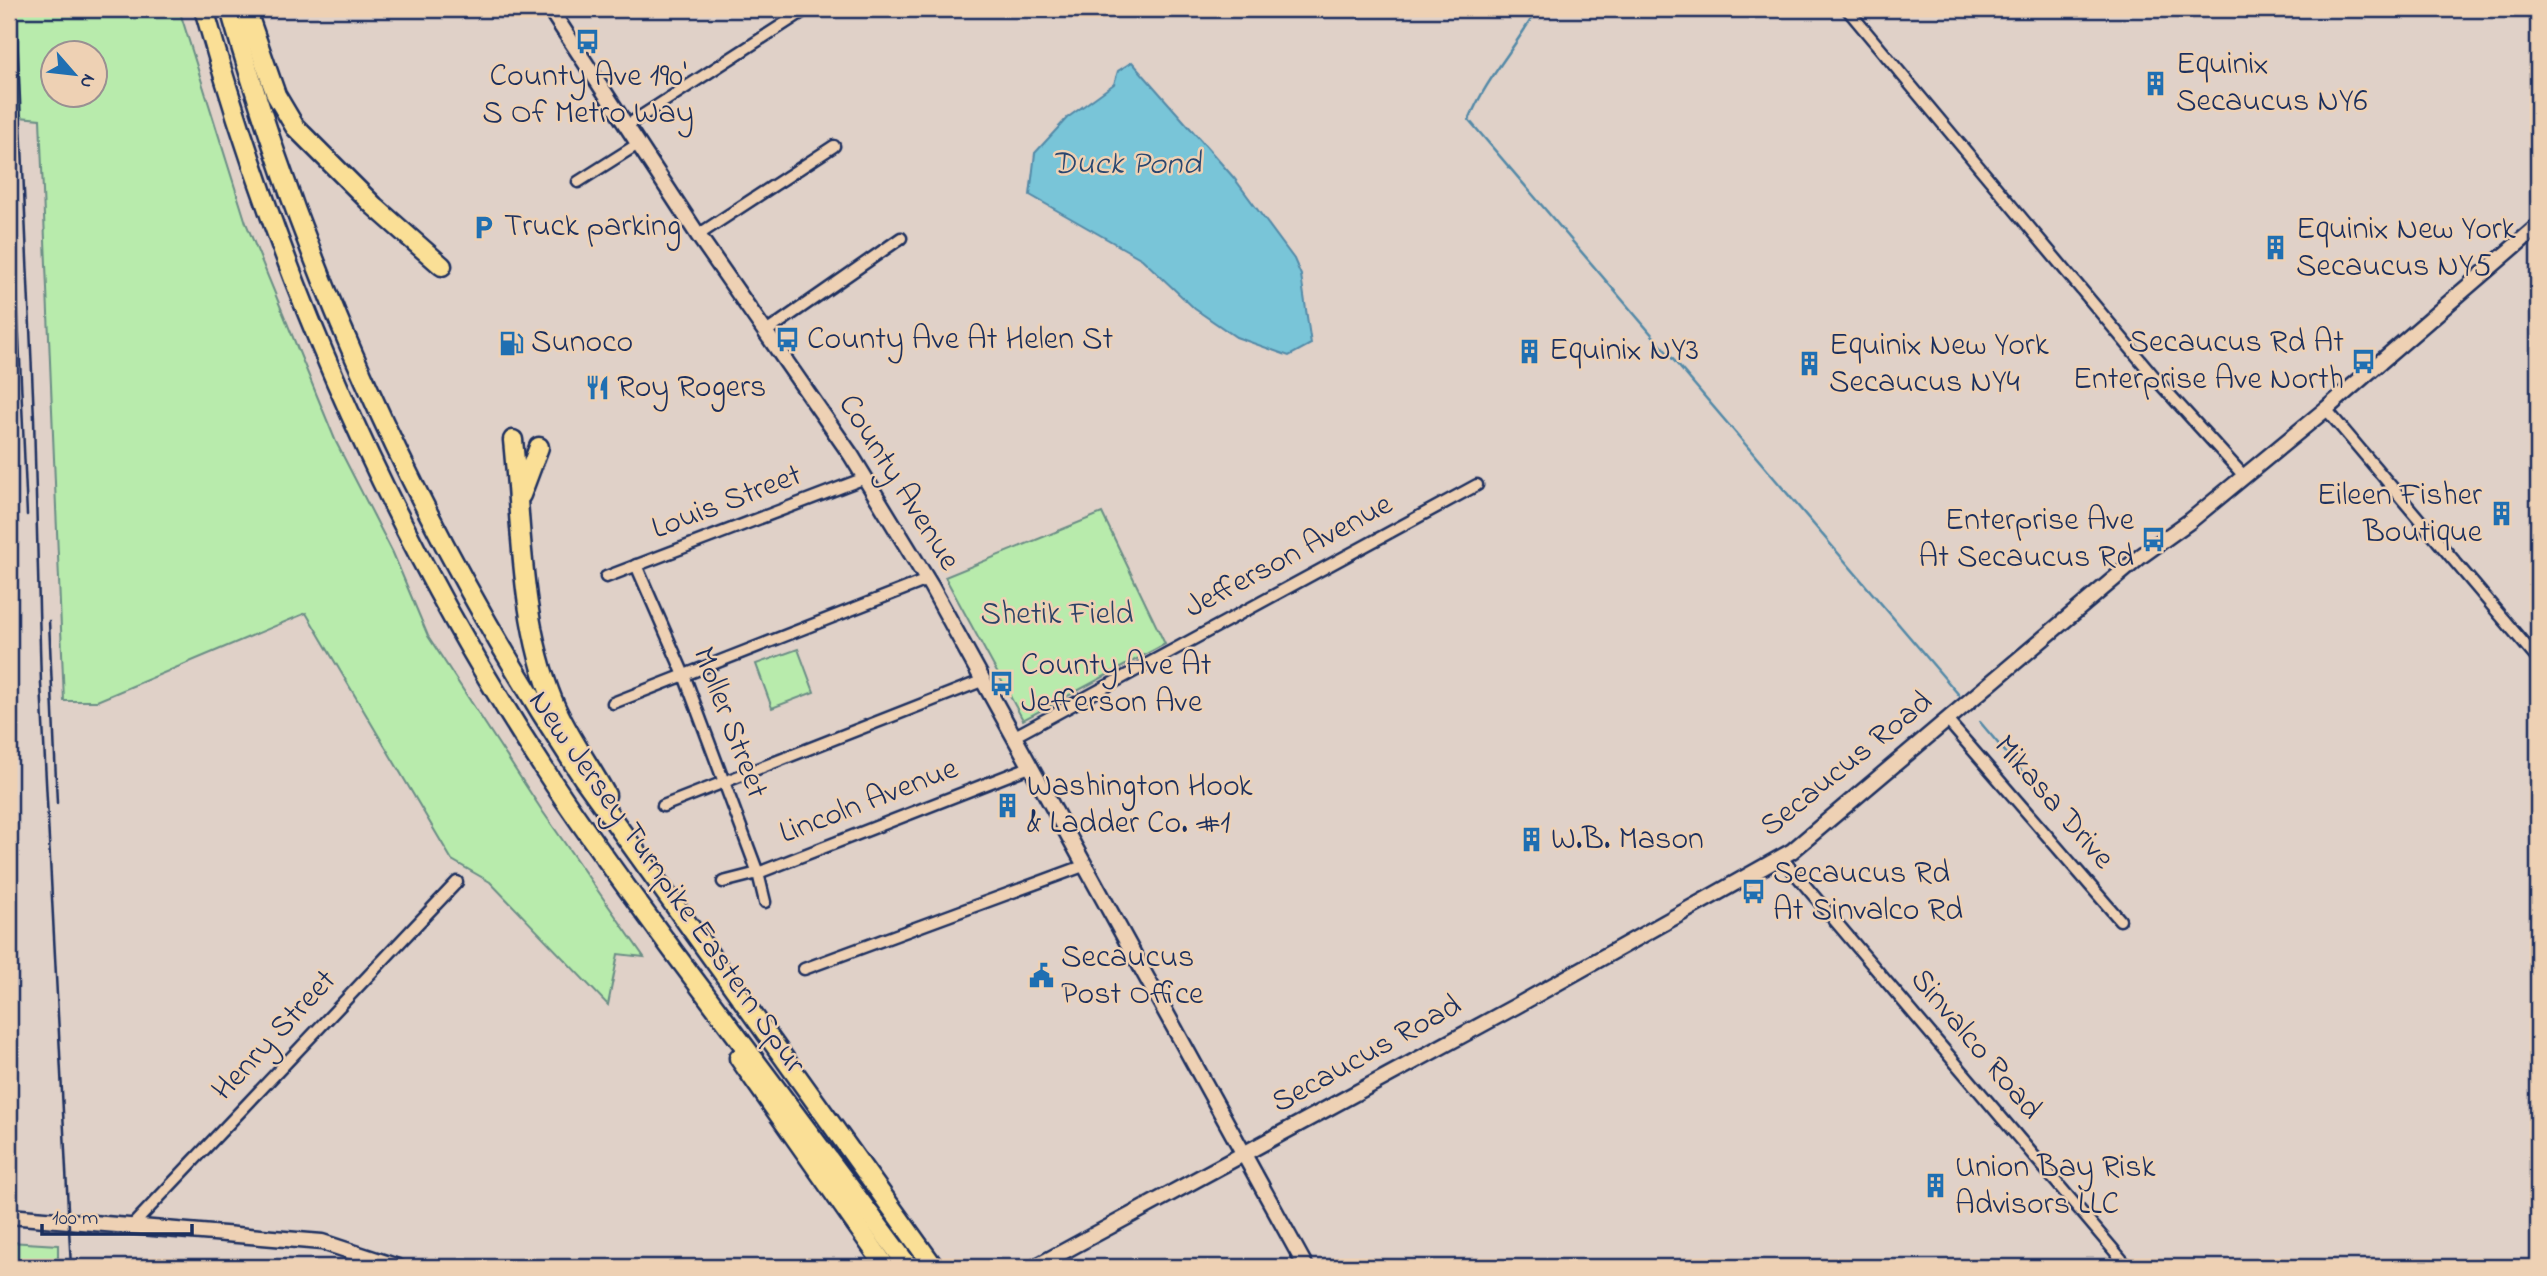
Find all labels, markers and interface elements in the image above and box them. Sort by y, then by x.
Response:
bus stop icon: County Ave 190' S Of Metro Way [574,27,602,55]
north arrow [38,38,108,108]
place label: Equinix Secaucus NY6 [2176,42,2368,126]
place label: County Ave 190' S Of Metro Way [482,54,694,138]
text: N [72,69,102,93]
building icon: Equinix Secaucus NY6 [2142,69,2170,97]
water label: Duck Pond [1051,141,1202,189]
place label: Truck parking [504,204,681,251]
place label: Equinix New York Secaucus NY5 [2296,207,2517,291]
parking icon: Truck parking [470,213,498,241]
building icon: Equinix New York Secaucus NY5 [2262,234,2290,262]
place label: County Ave At Helen St [807,317,1114,364]
place label: Sunoco [531,320,633,367]
place label: Secaucus Rd At Enterprise Ave North [2073,320,2344,404]
place label: Equinix New York Secaucus NY4 [1829,323,2050,407]
bus stop icon: County Ave At Helen St [773,326,801,354]
place label: Equinix NY3 [1549,328,1699,375]
fuel station icon: Sunoco [497,329,525,357]
building icon: Equinix NY3 [1515,337,1543,365]
bus stop icon: Secaucus Rd At Enterprise Ave North [2350,347,2378,375]
building icon: Equinix New York Secaucus NY4 [1795,350,1823,378]
place label: Roy Rogers [617,365,766,412]
restaurant icon: Roy Rogers [583,374,611,402]
street label: County Avenue [825,386,971,581]
street label: Louis Street [645,453,809,553]
place label: Eileen Fisher Boutique [2317,473,2483,557]
street label: Jefferson Avenue [1177,482,1402,632]
place label: Enterprise Ave At Secaucus Rd [1919,498,2135,582]
building icon: Eileen Fisher Boutique [2488,500,2516,528]
bus stop icon: Enterprise Ave At Secaucus Rd [2140,525,2168,553]
park label: Shetik Field [981,592,1133,639]
street label: Moller Street [679,640,779,806]
place label: County Ave At Jefferson Ave [1021,643,1212,727]
bus stop icon: County Ave At Jefferson Ave [987,670,1015,698]
street label: Secaucus Road [1750,680,1944,850]
street label: New Jersey Turnpike Eastern Spur [515,682,817,1084]
street label: Mikasa Drive [1981,725,2125,881]
street label: Lincoln Avenue [773,746,966,858]
place label: Washington Hook & Ladder Co. #1 [1027,764,1254,848]
building icon: Washington Hook & Ladder Co. #1 [993,791,1021,819]
place label: W.B. Mason [1551,817,1704,864]
building icon: W.B. Mason [1517,826,1545,854]
place label: Secaucus Rd At Sinvalco Rd [1773,851,1963,935]
bus stop icon: Secaucus Rd At Sinvalco Rd [1739,878,1767,906]
place label: Secaucus Post Office [1061,935,1204,1019]
street label: Henry Street [202,959,349,1112]
street label: Sinvalco Road [1897,959,2053,1131]
public building icon: Secaucus Post Office [1027,962,1055,990]
street label: Secaucus Road [1263,983,1471,1127]
place label: Union Bay Risk Advisors LLC [1955,1145,2157,1229]
building icon: Union Bay Risk Advisors LLC [1921,1172,1949,1200]
scale bar [42,1192,192,1236]
text: 100 m [52,1204,98,1234]

